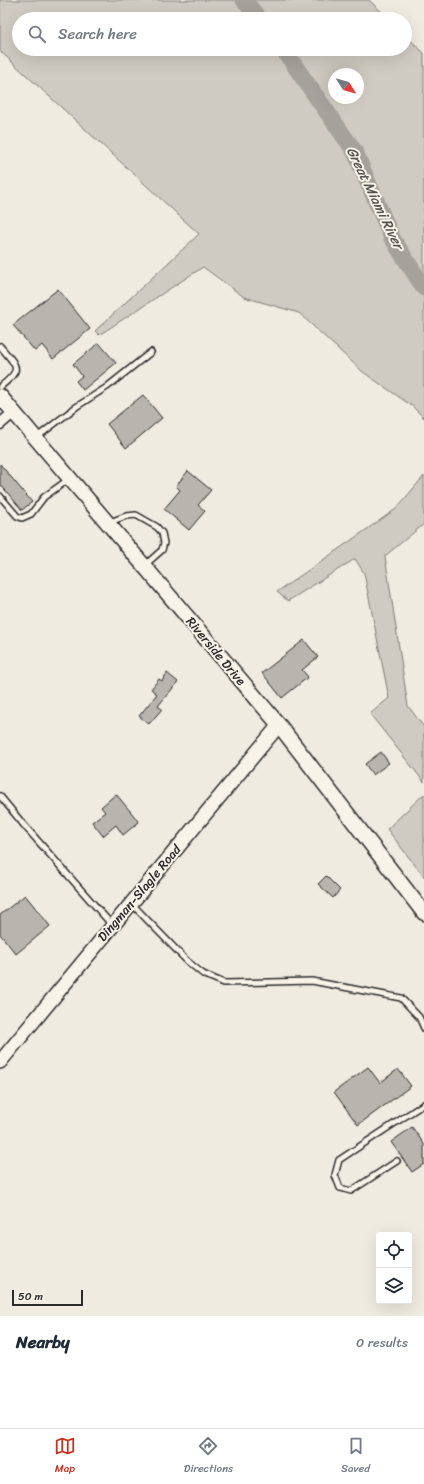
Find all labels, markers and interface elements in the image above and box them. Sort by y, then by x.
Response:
search box [12,12,412,56]
text: Search here [58,21,137,47]
icon: search [26,23,48,45]
north arrow [328,68,364,104]
water label: Great Miami River [339,143,412,256]
street label: Riverside Drive [180,611,252,691]
street label: Dingman-Slagle Road [91,838,187,947]
map controls [376,1232,412,1304]
button: locate [376,1232,412,1268]
button: layers [376,1268,412,1304]
text: 50 m [18,1287,43,1306]
scale bar [12,1288,83,1307]
text: Nearby [16,1327,70,1357]
text: 0 results [356,1331,408,1354]
tab: Map [54,1435,76,1478]
tab: Directions [184,1435,233,1478]
tab: Saved [341,1435,370,1478]

